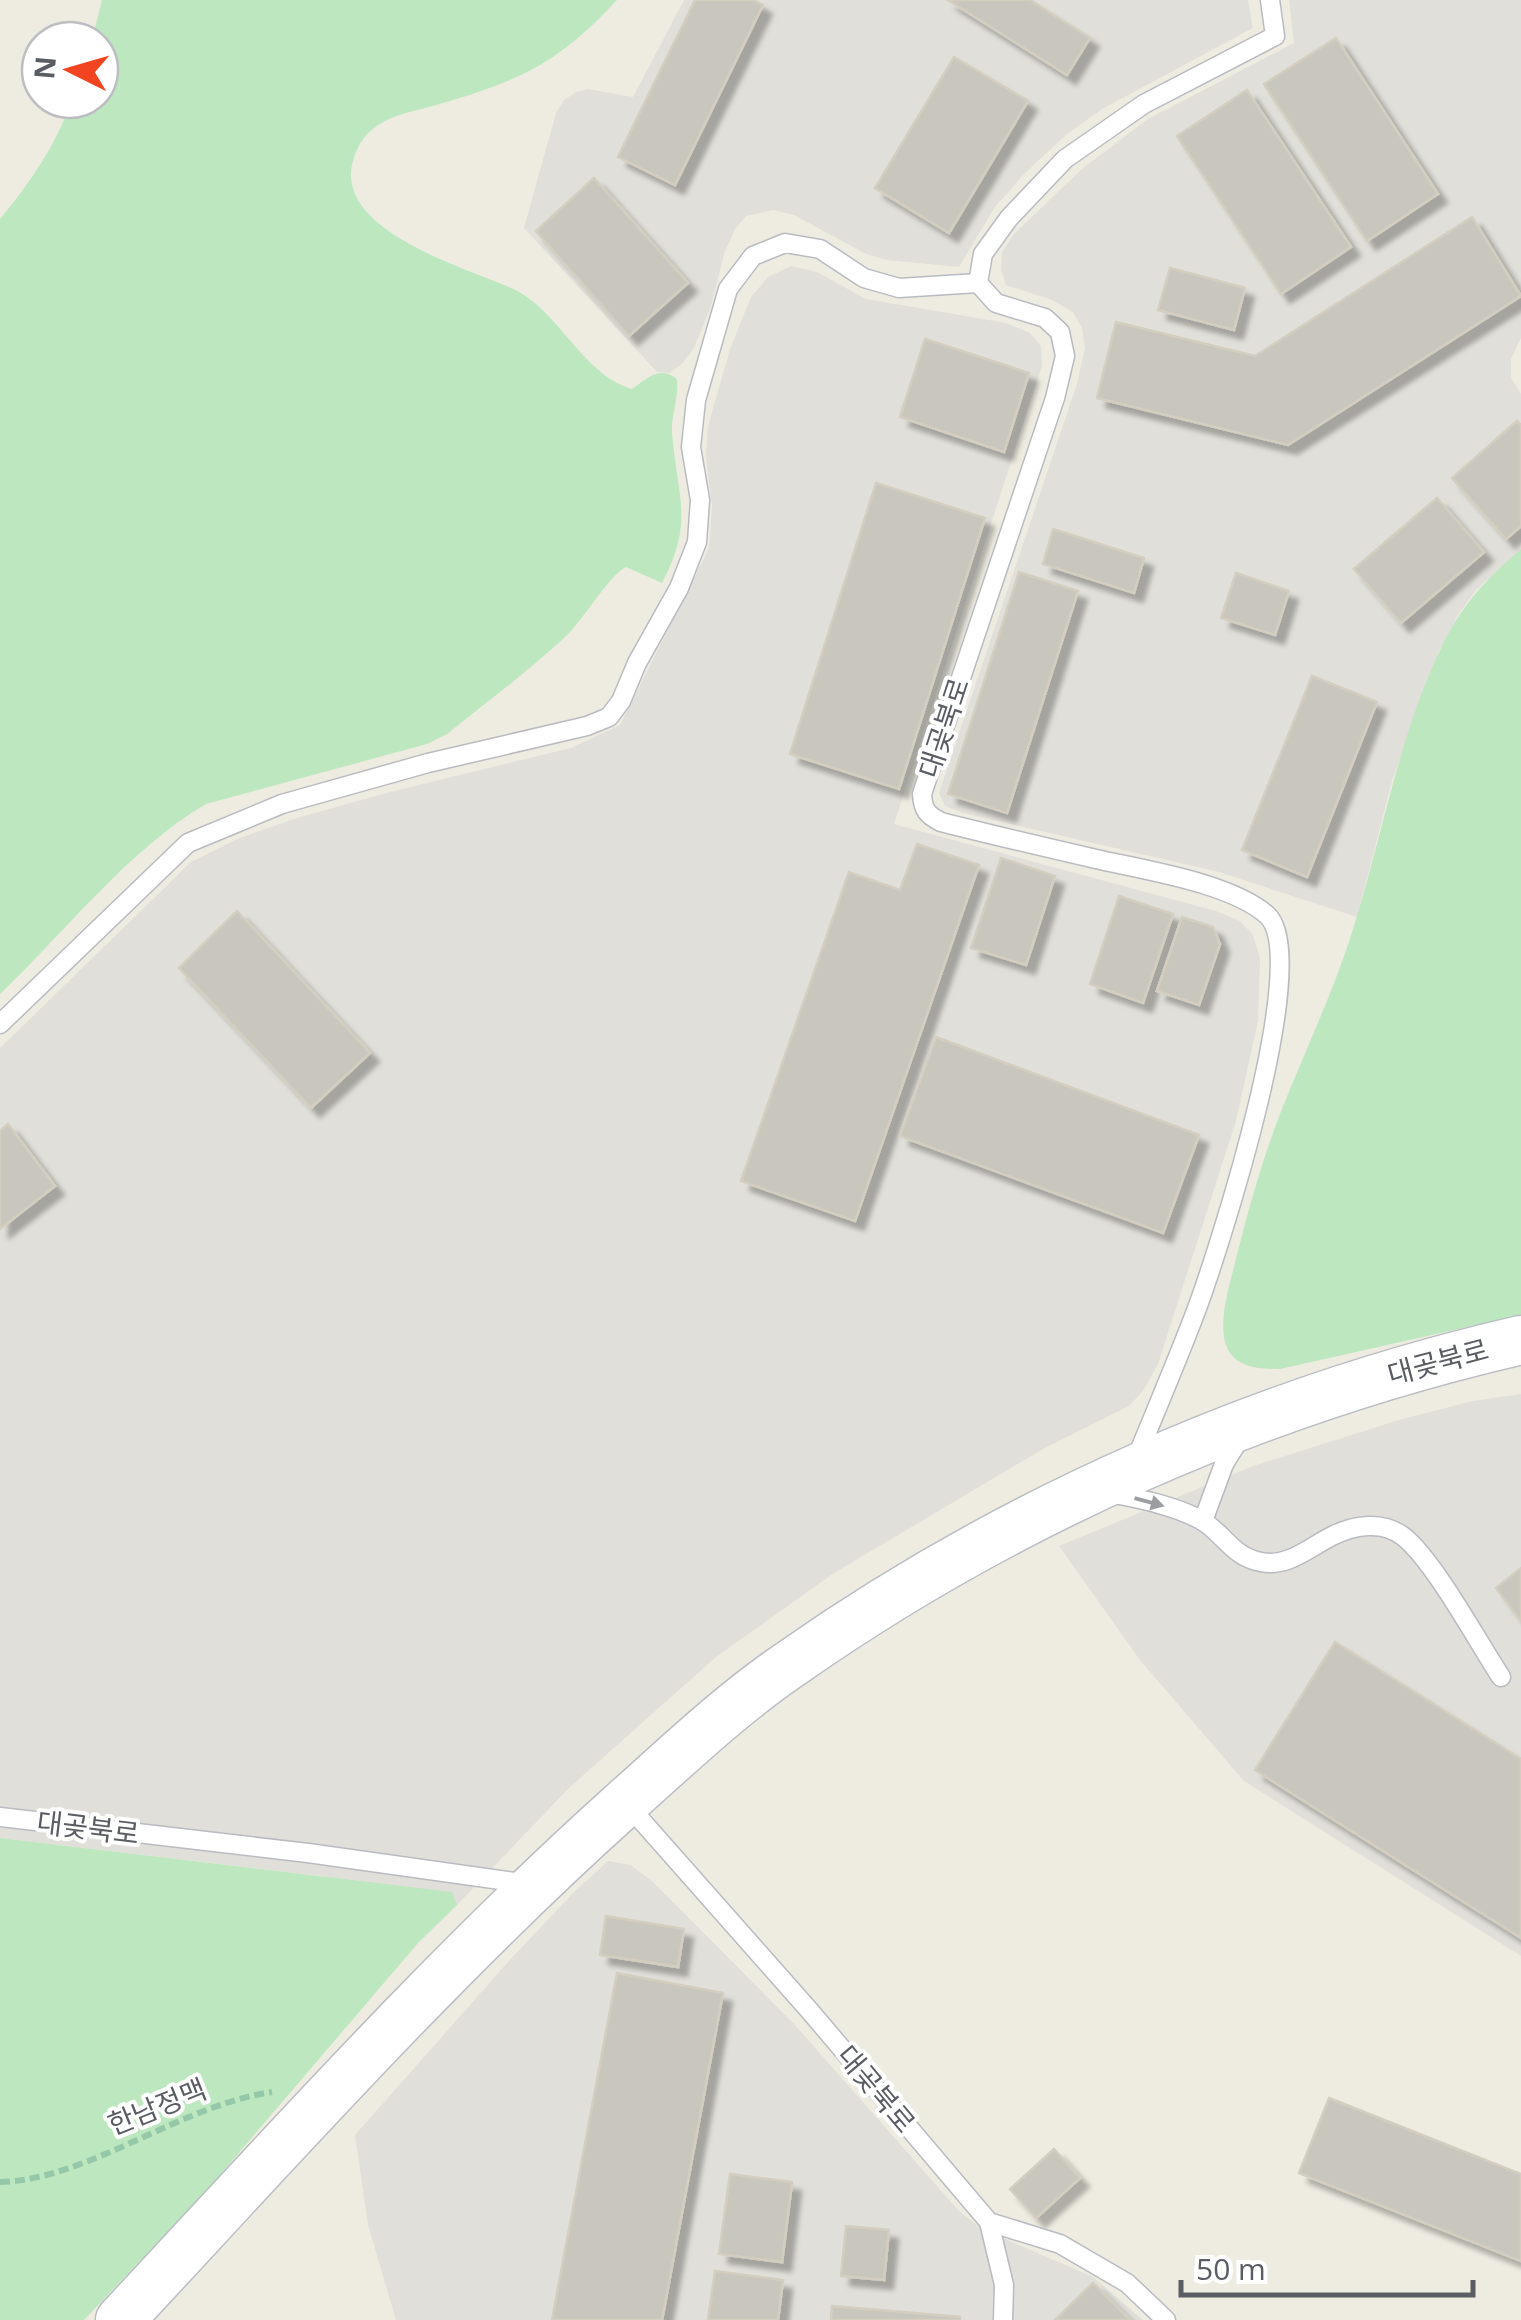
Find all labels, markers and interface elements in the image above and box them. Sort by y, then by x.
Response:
north arrow [20,20,120,120]
text: N [24,55,64,81]
street label: 대곶북로 [909,673,977,783]
street label: 대곶북로 [1383,1329,1492,1393]
one-way arrow [1134,1494,1165,1510]
street label: 대곶북로 [35,1802,142,1852]
street label: 대곶북로 [829,2037,924,2140]
street label: 한남정맥 [102,2069,212,2143]
scale bar [1181,2235,1474,2297]
text: 50 m [1196,2248,1266,2289]

